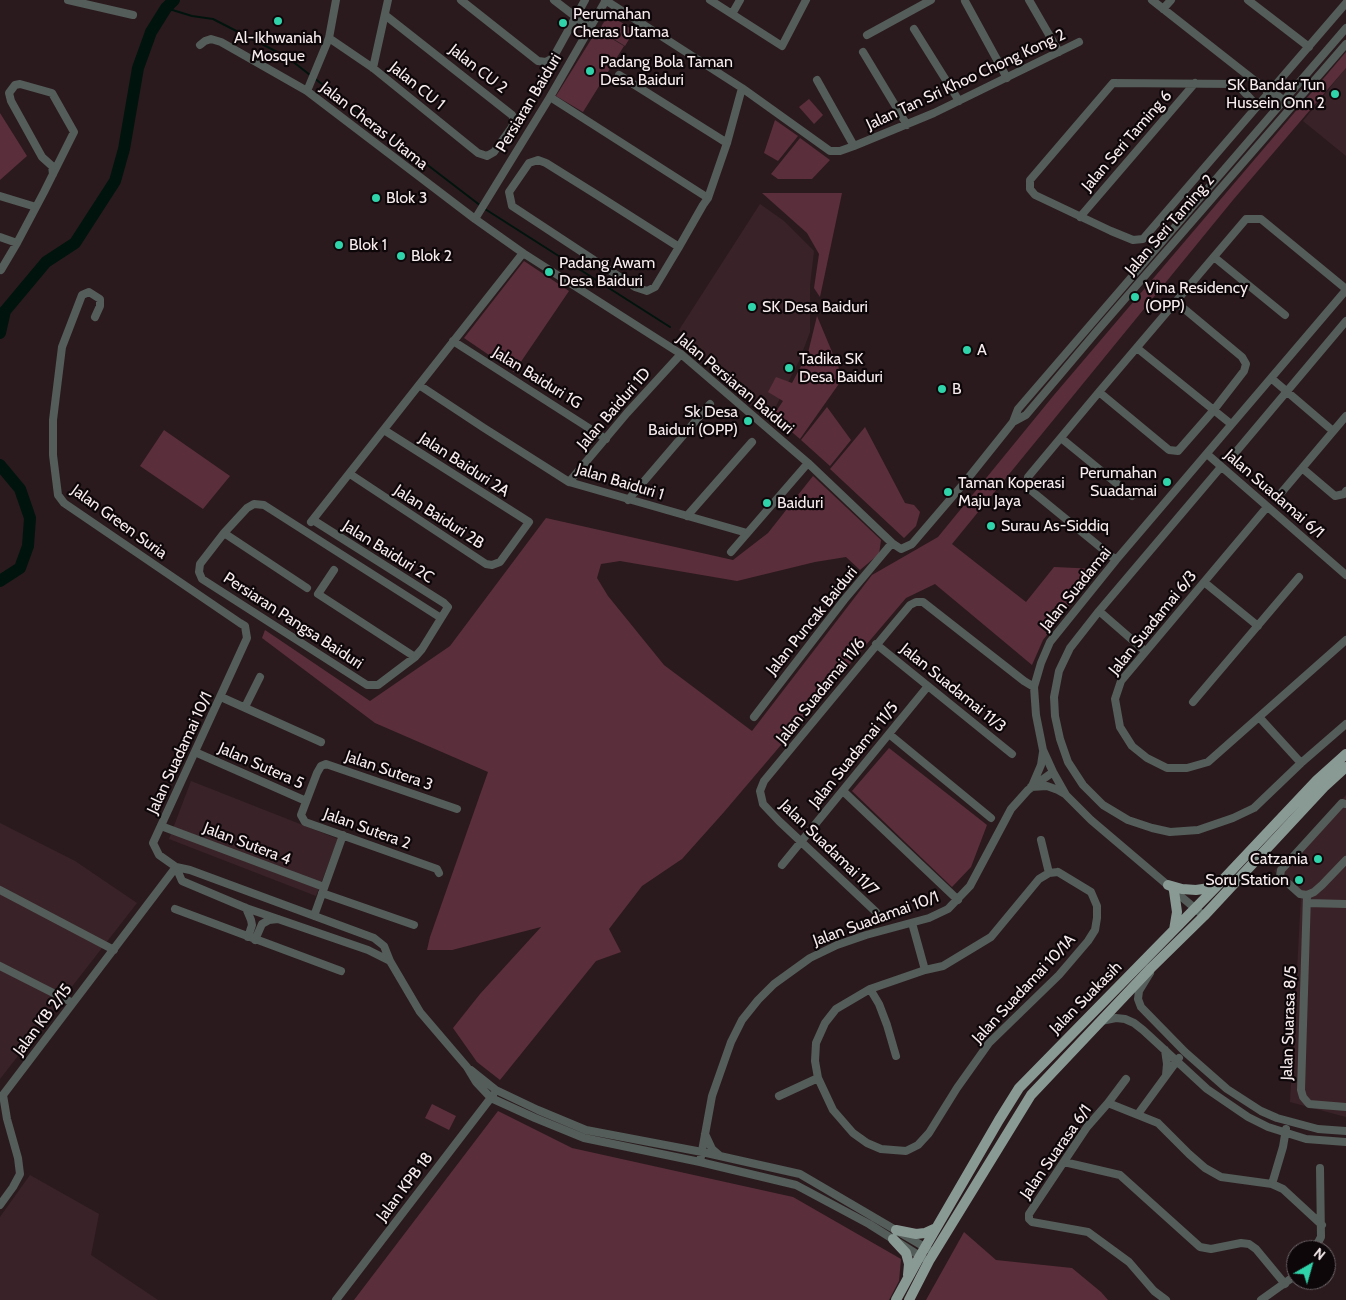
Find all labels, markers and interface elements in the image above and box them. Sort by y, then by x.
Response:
place label: Perumahan Cheras Utama [573,4,669,42]
marker: Al-Ikhwaniah Mosque [272,15,284,27]
marker: Perumahan Cheras Utama [557,17,569,29]
street label: Jalan Tan Sri Khoo Chong Kong 2 [863,25,1069,135]
place label: Al-Ikhwaniah Mosque [234,28,322,66]
street label: Jalan CU 2 [445,40,511,98]
street label: Persiaran Baiduri [492,50,566,156]
place label: Padang Bola Taman Desa Baiduri [600,52,733,90]
street label: Jalan CU 1 [385,58,449,114]
marker: Padang Bola Taman Desa Baiduri [584,65,596,77]
place label: SK Bandar Tun Hussein Onn 2 [1226,75,1325,113]
street label: Jalan Cheras Utama [316,78,432,174]
street label: Jalan Seri Taming 6 [1078,87,1176,195]
marker: SK Bandar Tun Hussein Onn 2 [1329,88,1341,100]
street label: Jalan Seri Taming 2 [1121,171,1219,279]
place label: Blok 3 [386,188,427,208]
marker: Blok 3 [370,192,382,204]
place label: Blok 1 [349,235,387,255]
marker: Blok 1 [333,239,345,251]
place label: Blok 2 [411,246,452,266]
marker: Blok 2 [395,250,407,262]
place label: Padang Awam Desa Baiduri [559,253,655,291]
marker: Padang Awam Desa Baiduri [543,266,555,278]
place label: Vina Residency (OPP) [1145,278,1248,316]
marker: Vina Residency (OPP) [1129,291,1141,303]
place label: SK Desa Baiduri [762,297,868,317]
marker: SK Desa Baiduri [746,301,758,313]
street label: Jalan Persiaran Baiduri [673,329,797,439]
place label: A [977,340,987,360]
street label: Jalan Baiduri 1G [489,343,585,413]
marker: A [961,344,973,356]
place label: Tadika SK Desa Baiduri [799,349,883,387]
marker: Tadika SK Desa Baiduri [783,362,795,374]
street label: Jalan Baiduri 1D [573,364,655,454]
place label: B [952,379,962,399]
marker: B [936,383,948,395]
place label: Sk Desa Baiduri (OPP) [648,402,738,440]
marker: Sk Desa Baiduri (OPP) [742,415,754,427]
street label: Jalan Baiduri 2A [415,429,513,501]
street label: Jalan Suadamai 6/1 [1220,446,1328,542]
street label: Jalan Baiduri 1 [574,460,666,504]
place label: Perumahan Suadamai [1079,463,1157,501]
place label: Taman Koperasi Maju Jaya [958,473,1065,511]
marker: Perumahan Suadamai [1161,476,1173,488]
street label: Jalan Green Suria [67,481,171,563]
street label: Jalan Baiduri 2B [390,481,488,553]
marker: Taman Koperasi Maju Jaya [942,486,954,498]
place label: Baiduri [777,493,823,513]
marker: Baiduri [761,497,773,509]
street label: Jalan Baiduri 2C [339,516,437,588]
place label: Surau As-Siddiq [1001,516,1109,536]
marker: Surau As-Siddiq [985,520,997,532]
street label: Jalan Suadamai [1036,543,1116,635]
street label: Jalan Puncak Baiduri [762,563,862,679]
street label: Jalan Suadamai 6/3 [1105,567,1201,679]
street label: Persiaran Pangsa Baiduri [219,569,367,673]
street label: Jalan Suadamai 11/6 [773,634,869,748]
street label: Jalan Suadamai 11/3 [896,639,1010,737]
street label: Jalan Suadamai 10/1 [143,689,217,817]
street label: Jalan Suadamai 11/5 [805,698,903,812]
street label: Jalan Sutera 5 [215,739,307,793]
street label: Jalan Sutera 3 [343,747,435,795]
street label: Jalan Suadamai 11/7 [776,796,882,900]
street label: Jalan Sutera 2 [321,804,413,854]
street label: Jalan Sutera 4 [201,819,293,869]
place label: Catzania [1250,849,1308,869]
marker: Catzania [1312,853,1324,865]
place label: Soru Station [1205,870,1289,890]
marker: Soru Station [1293,874,1305,886]
street label: Jalan Suadamai 10/1 [810,887,942,951]
street label: Jalan Suadamai 10/1A [968,930,1080,1048]
street label: Jalan Suakasih [1046,958,1126,1038]
street label: Jalan Suarasa 8/5 [1277,965,1301,1081]
street label: Jalan KB 2/15 [10,980,76,1060]
street label: Jalan Suarasa 6/1 [1016,1101,1096,1203]
street label: Jalan KPB 18 [373,1149,437,1225]
north arrow [1286,1240,1336,1290]
text: N [1310,1244,1329,1264]

